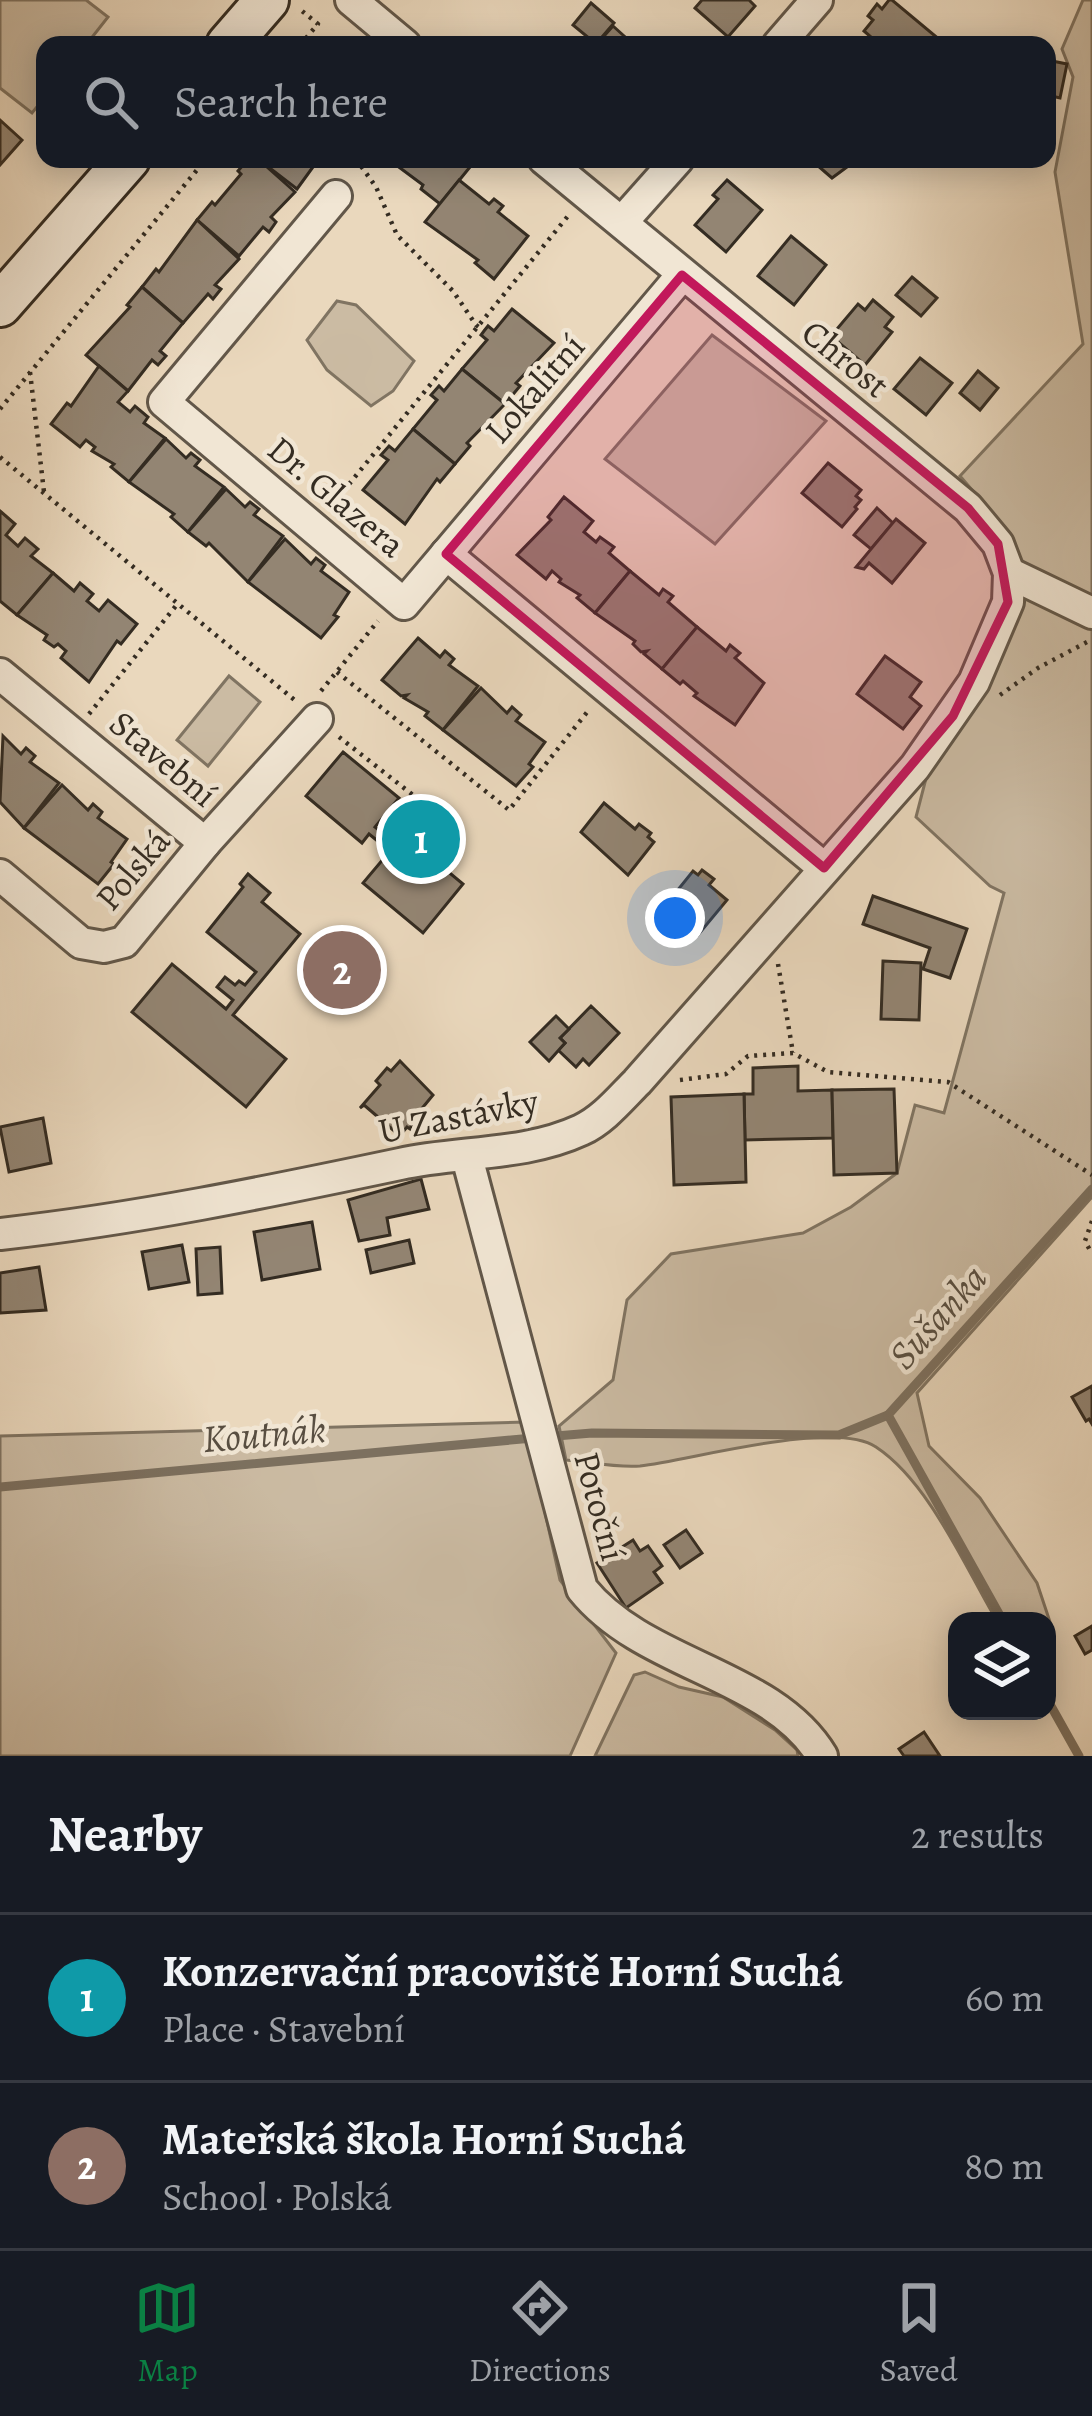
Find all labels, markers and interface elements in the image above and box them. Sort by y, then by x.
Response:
search box [36,36,1056,168]
icon: search [78,69,144,135]
text: Search here [174,71,388,133]
street label: Chrost [792,308,900,409]
street label: Lokalitní [473,323,596,454]
street label: Dr. Glazera [257,424,416,569]
street label: Stavební [99,699,228,818]
pin: 1 [382,794,460,884]
street label: Polská [84,818,181,921]
your location [645,888,705,948]
pin: 2 [303,925,381,1015]
street label: U Zastávky [374,1076,543,1155]
water label: Sušanka [876,1253,999,1380]
water label: Koutnák [200,1402,328,1465]
street label: Potoční [562,1446,639,1566]
map controls [948,1612,1056,1720]
button: layers [948,1612,1056,1720]
text: Nearby [48,1799,202,1869]
text: 2 results [911,1808,1044,1861]
text: Konzervační pracoviště Horní Suchá [162,1940,843,2002]
text: 1 [80,1971,94,2024]
text: 60 m [965,1971,1044,2024]
text: Place · Stavební [162,2002,405,2055]
text: Mateřská škola Horní Suchá [162,2108,686,2170]
text: 2 [78,2139,96,2192]
text: 80 m [964,2139,1044,2192]
text: School · Polská [162,2170,392,2223]
tab: Map [134,2275,200,2392]
tab: Directions [469,2275,611,2392]
tab: Saved [879,2275,958,2392]

